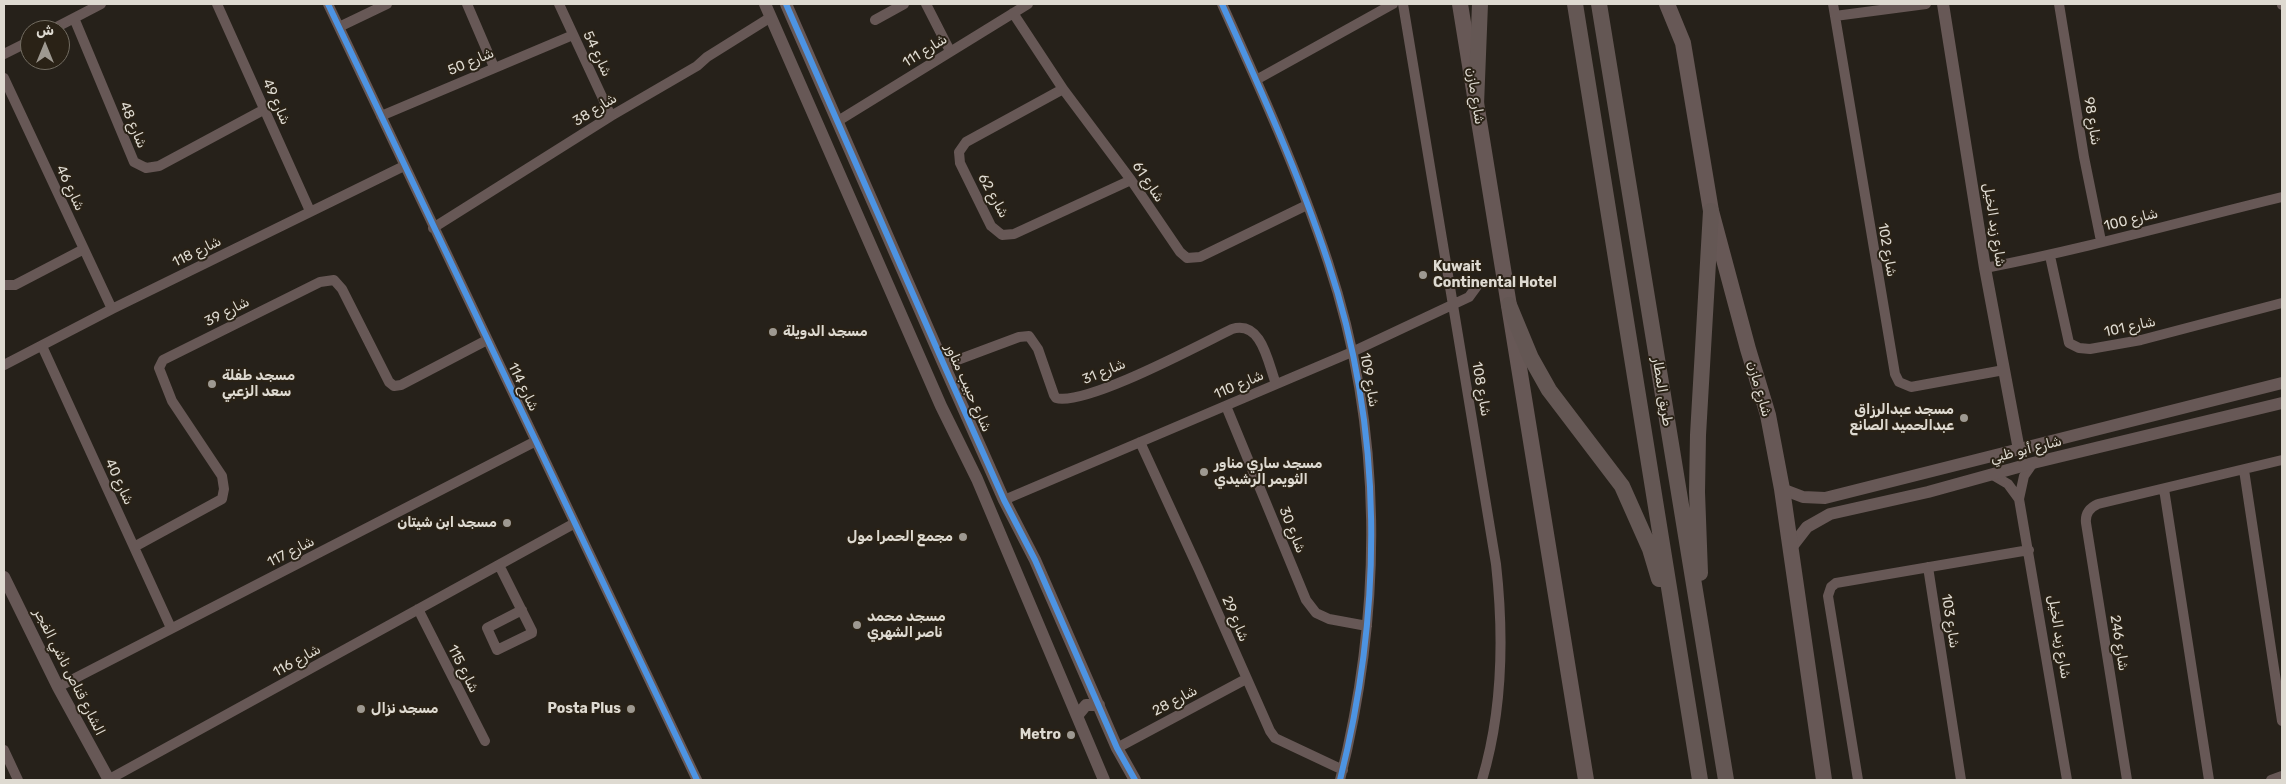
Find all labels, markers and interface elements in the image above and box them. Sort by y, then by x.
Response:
north arrow [20,20,70,70]
text: ش [36,22,54,39]
street label: شارع 54 [579,29,615,79]
street label: شارع 111 [900,31,950,71]
street label: شارع 50 [445,45,497,79]
street label: شارع مازن [1462,66,1488,126]
street label: شارع 49 [259,77,293,127]
street label: شارع 38 [570,90,620,130]
street label: شارع 98 [2080,96,2104,146]
street label: شارع 48 [116,99,150,151]
street label: شارع 61 [1128,158,1168,206]
street label: شارع 46 [52,162,88,214]
street label: شارع 62 [974,171,1012,221]
street label: شارع زيد الخيل [1979,182,2009,268]
street label: شارع 100 [2102,205,2160,235]
street label: شارع 102 [1874,222,1900,278]
street label: شارع 118 [170,233,224,271]
place label: Kuwait Continental Hotel [1433,259,1557,292]
marker: Kuwait Continental Hotel [1417,269,1429,281]
street label: شارع 39 [202,294,252,330]
street label: شارع 101 [2103,313,2157,341]
place label: مسجد الدويلة [783,324,868,340]
marker: مسجد الدويلة [767,326,779,338]
street label: شارع حبيب مناور [941,341,995,435]
street label: شارع 109 [1356,352,1382,408]
street label: شارع 31 [1080,356,1128,388]
street label: طريق المطار [1648,356,1676,428]
street label: شارع مازن [1743,359,1775,419]
street label: شارع 114 [504,360,542,414]
street label: شارع 108 [1468,360,1494,418]
street label: شارع 110 [1212,367,1266,403]
place label: مسجد طفلة سعد الزعبي [222,368,295,401]
marker: مسجد طفلة سعد الزعبي [206,378,218,390]
place label: مسجد عبدالرزاق عبدالحميد الصانع [1850,402,1954,434]
marker: مسجد عبدالرزاق عبدالحميد الصانع [1958,412,1970,424]
street label: شارع أبو ظبي [1988,433,2064,467]
street label: شارع 40 [101,456,137,508]
place label: مسجد ساري مناور الثويمر الرشيدي [1214,456,1322,488]
marker: مسجد ساري مناور الثويمر الرشيدي [1198,466,1210,478]
street label: شارع 30 [1275,504,1309,556]
place label: مسجد ابن شيتان [397,515,497,531]
marker: مسجد ابن شيتان [501,517,513,529]
place label: مجمع الحمرا مول [847,529,953,545]
marker: مجمع الحمرا مول [957,531,969,543]
street label: شارع 117 [265,533,317,571]
street label: شارع 103 [1937,593,1963,649]
street label: شارع 29 [1218,594,1252,644]
street label: شارع زيد الخيل [2044,594,2074,680]
street label: الشارع قناص ناشي الفجر [30,606,108,738]
place label: مسجد محمد ناصر الشهري [867,609,946,642]
street label: شارع 246 [2106,614,2132,672]
marker: مسجد محمد ناصر الشهري [851,619,863,631]
street label: شارع 116 [270,641,324,681]
street label: شارع 115 [444,642,482,696]
street label: شارع 28 [1150,682,1200,720]
place label: مسجد نزال [371,701,439,717]
place label: Posta Plus [547,701,621,717]
marker: مسجد نزال [355,703,367,715]
marker: Posta Plus [625,703,637,715]
place label: Metro [1020,727,1061,743]
marker: Metro [1065,729,1077,741]

